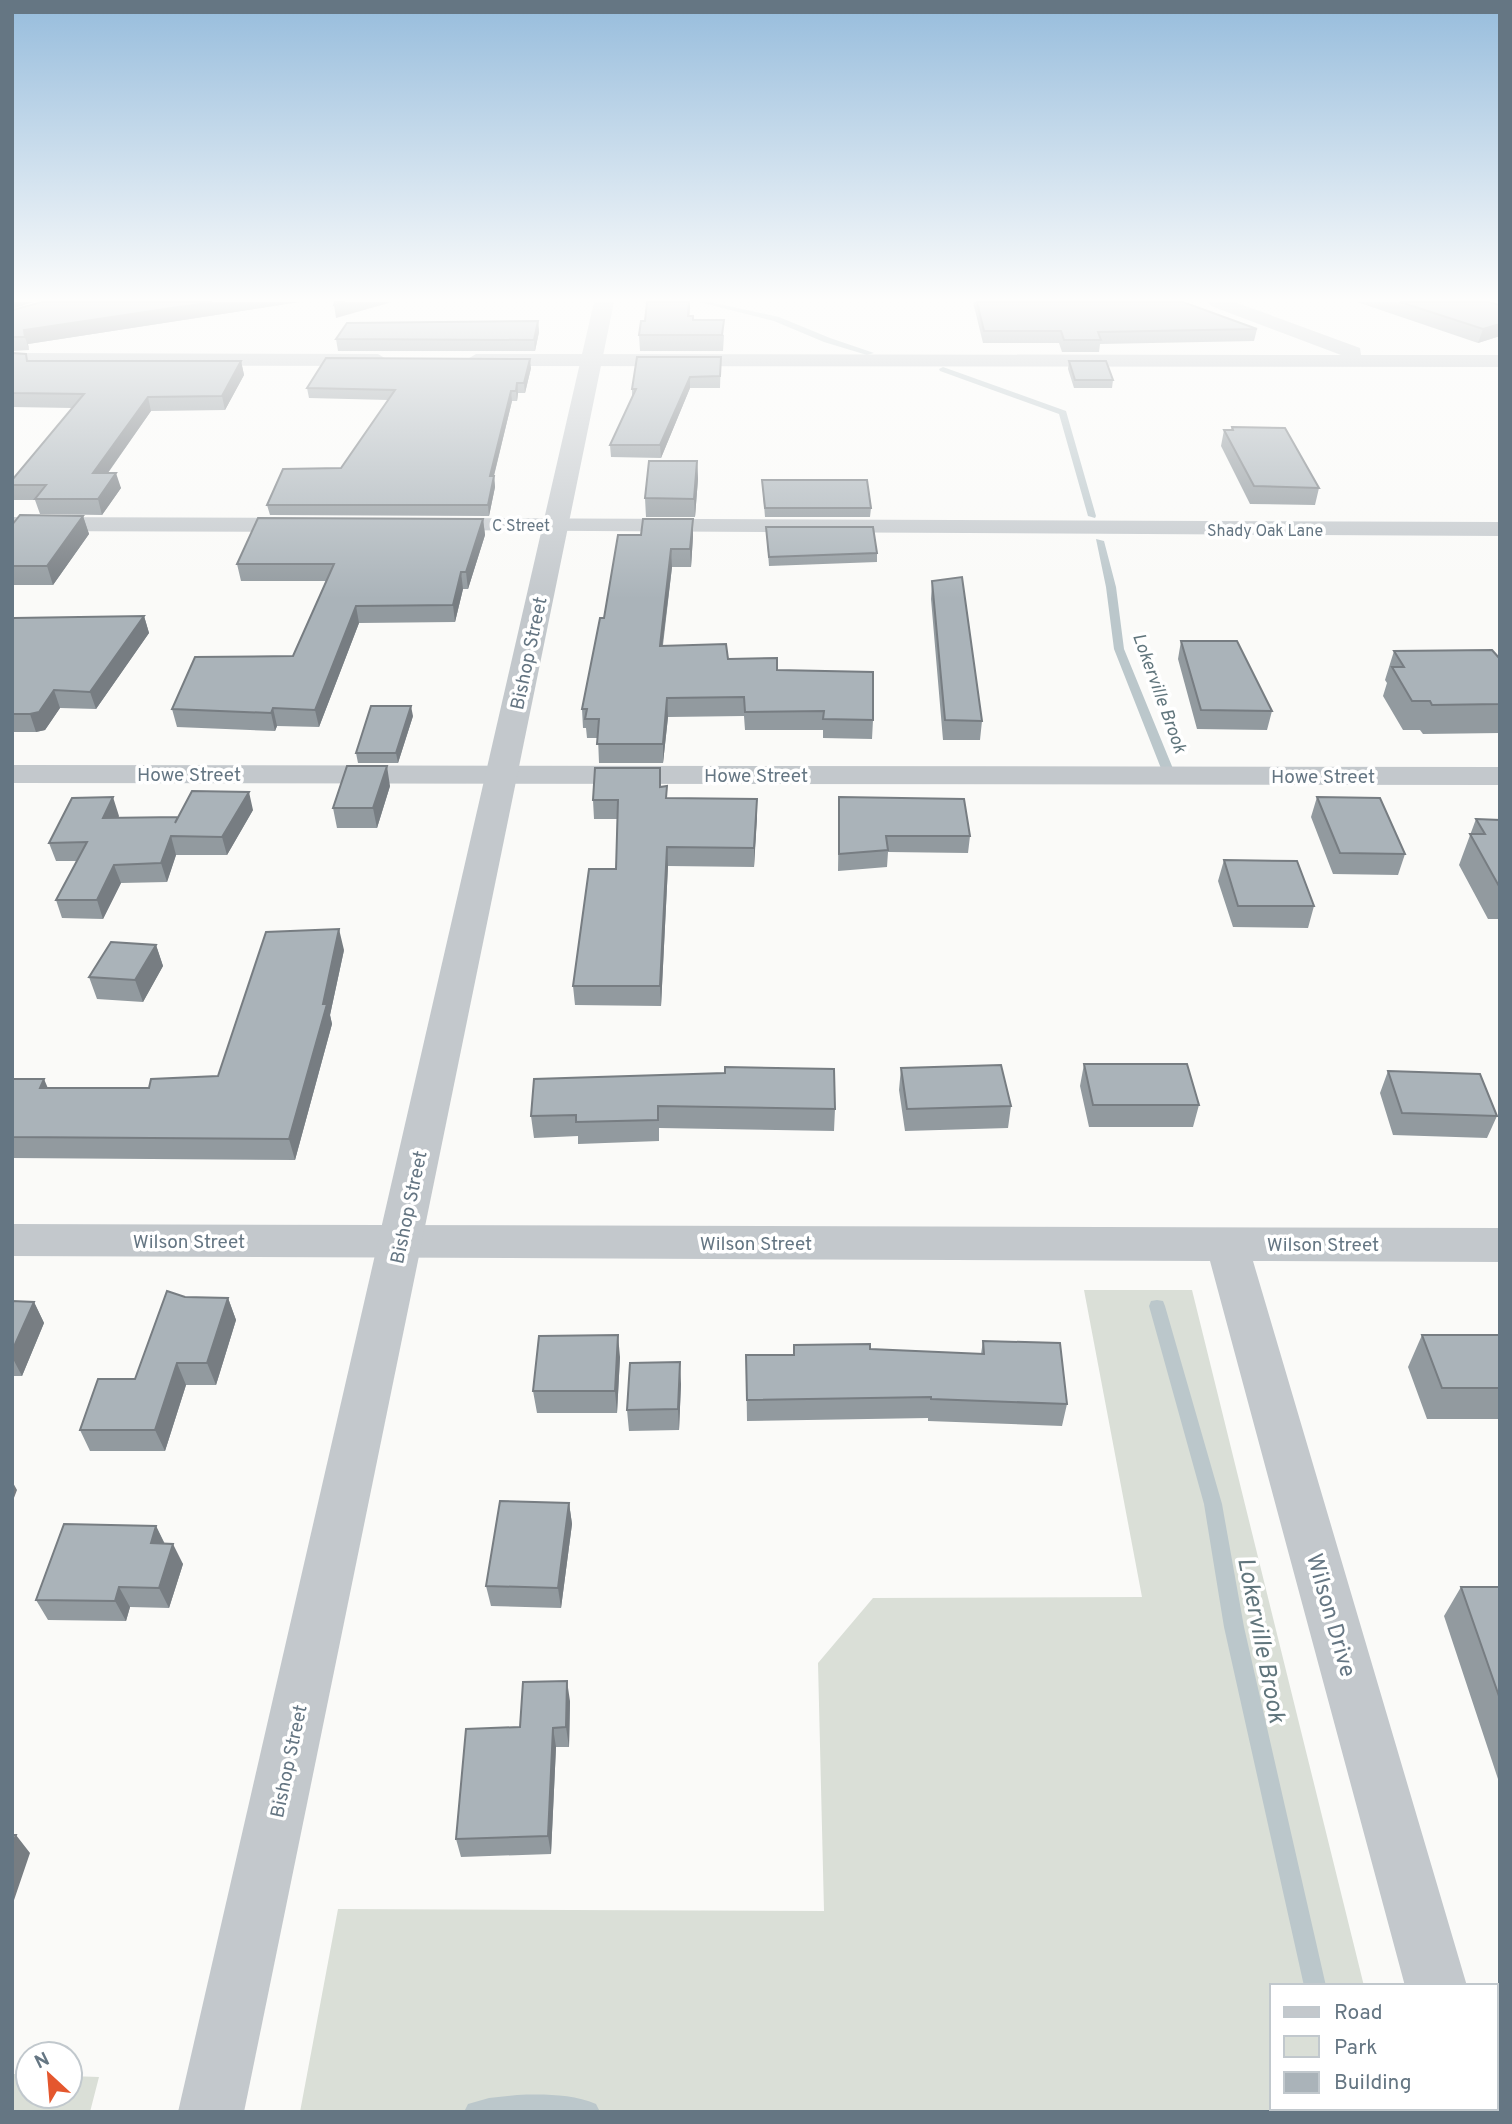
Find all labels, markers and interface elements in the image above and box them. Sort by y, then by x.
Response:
street label: C Street [492,517,550,537]
street label: Shady Oak Lane [1207,522,1323,542]
street label: Bishop Street [506,595,554,712]
water label: Lokerville Brook [1126,630,1191,758]
street label: Howe Street [137,764,241,788]
street label: Howe Street [704,765,808,789]
street label: Howe Street [1271,766,1375,790]
street label: Bishop Street [386,1149,434,1266]
street label: Wilson Street [133,1231,245,1255]
street label: Wilson Street [700,1233,812,1257]
street label: Wilson Street [1267,1234,1379,1258]
street label: Wilson Drive [1298,1551,1361,1681]
water label: Lokerville Brook [1229,1555,1291,1727]
street label: Bishop Street [266,1703,314,1820]
legend [1270,1984,1498,2110]
text: Road [1334,2000,1383,2027]
text: Park [1334,2035,1377,2062]
north arrow [14,2040,84,2110]
text: N [31,2048,54,2075]
text: Building [1334,2070,1412,2097]

